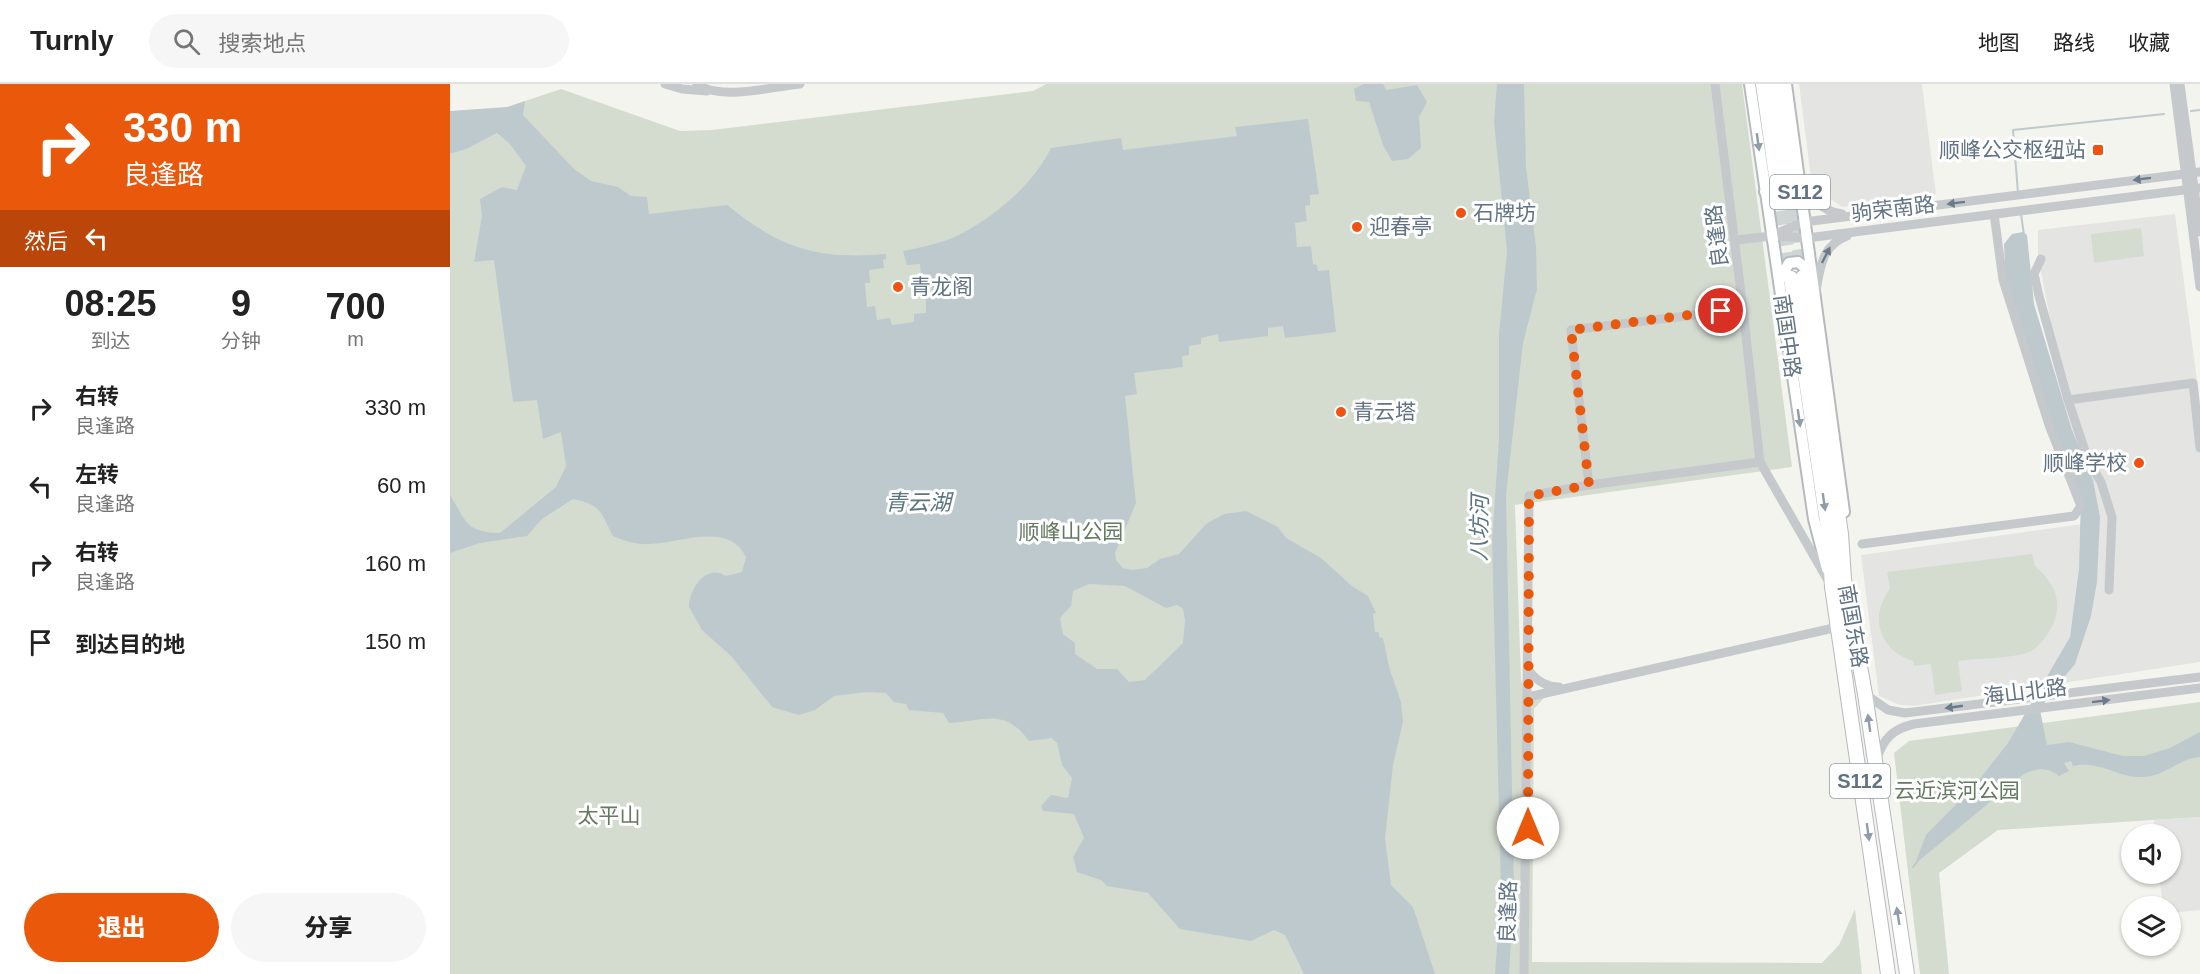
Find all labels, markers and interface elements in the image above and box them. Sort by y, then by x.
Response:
search box [149,14,569,68]
text: Turnly [30,25,113,56]
icon: search [170,25,203,58]
text: 搜索地点 [218,31,307,56]
text: 地图 [1978,31,2020,54]
text: 路线 [2053,31,2095,54]
text: 收藏 [2128,31,2170,54]
text: 330 m [123,104,242,151]
icon: right [24,108,102,186]
one-way arrow [1753,133,1763,152]
place label: 顺峰公交枢纽站 [1939,138,2086,161]
marker: 顺峰公交枢纽站 [2091,143,2105,157]
text: 良逢路 [123,160,204,190]
one-way arrow [2132,174,2151,184]
road number: S112 [1770,175,1830,209]
street label: 驹荣南路 [1850,192,1936,225]
one-way arrow [1947,198,1966,207]
place label: 石牌坊 [1473,201,1536,224]
street label: 良逢路 [1701,203,1732,269]
marker: 石牌坊 [1454,206,1468,220]
place label: 迎春亭 [1369,215,1432,238]
marker: 迎春亭 [1350,220,1364,234]
icon: left [80,222,113,255]
text: 然后 [24,229,68,254]
one-way arrow [1821,246,1831,263]
place label: 青龙阁 [910,275,973,298]
marker: 青龙阁 [891,280,905,294]
text: 08:25 [64,283,157,324]
text: 9 [231,283,251,324]
pin [1695,285,1746,336]
text: 700 [325,286,386,327]
street label: 南国中路 [1770,293,1805,379]
icon: arrive [1704,294,1737,327]
text: m [347,328,364,350]
text: 到达 [90,330,130,352]
text: 分钟 [221,330,261,352]
text: 右转 [75,384,119,409]
icon: right [24,392,57,425]
text: 330 m [365,395,426,420]
place label: 青云塔 [1353,400,1416,423]
marker: 青云塔 [1334,405,1348,419]
one-way arrow [1795,409,1804,428]
text: 良逢路 [75,415,135,437]
place label: 顺峰学校 [2043,451,2127,474]
marker: 顺峰学校 [2132,456,2146,470]
text: 左转 [75,462,119,487]
icon: left [24,470,57,503]
text: 60 m [377,473,426,498]
water label: 青云湖 [885,490,954,515]
water label: 八坊河 [1466,491,1493,561]
one-way arrow [1820,492,1829,511]
text: 良逢路 [75,493,135,515]
park label: 顺峰山公园 [1019,520,1124,543]
text: 右转 [75,540,119,565]
icon: right [24,548,57,581]
text: 160 m [365,551,426,576]
text: 良逢路 [75,571,135,593]
street label: 南国东路 [1835,583,1872,669]
icon: arrive [24,626,57,659]
text: 150 m [365,629,426,654]
text: 到达目的地 [75,632,185,657]
street label: 海山北路 [1982,675,2068,708]
one-way arrow [2091,696,2110,705]
one-way arrow [1945,702,1964,711]
one-way arrow [1865,714,1874,733]
road number: S112 [1830,764,1890,798]
park label: 云近滨河公园 [1894,779,2020,802]
position arrow [1496,796,1560,860]
park label: 太平山 [578,804,641,827]
one-way arrow [1863,823,1872,842]
map controls [2121,824,2181,956]
button: sound [2121,824,2181,884]
street label: 良逢路 [1495,880,1520,944]
button: 退出 [24,893,219,962]
button: 分享 [231,893,426,962]
button: layers [2121,896,2181,956]
one-way arrow [1893,907,1902,926]

